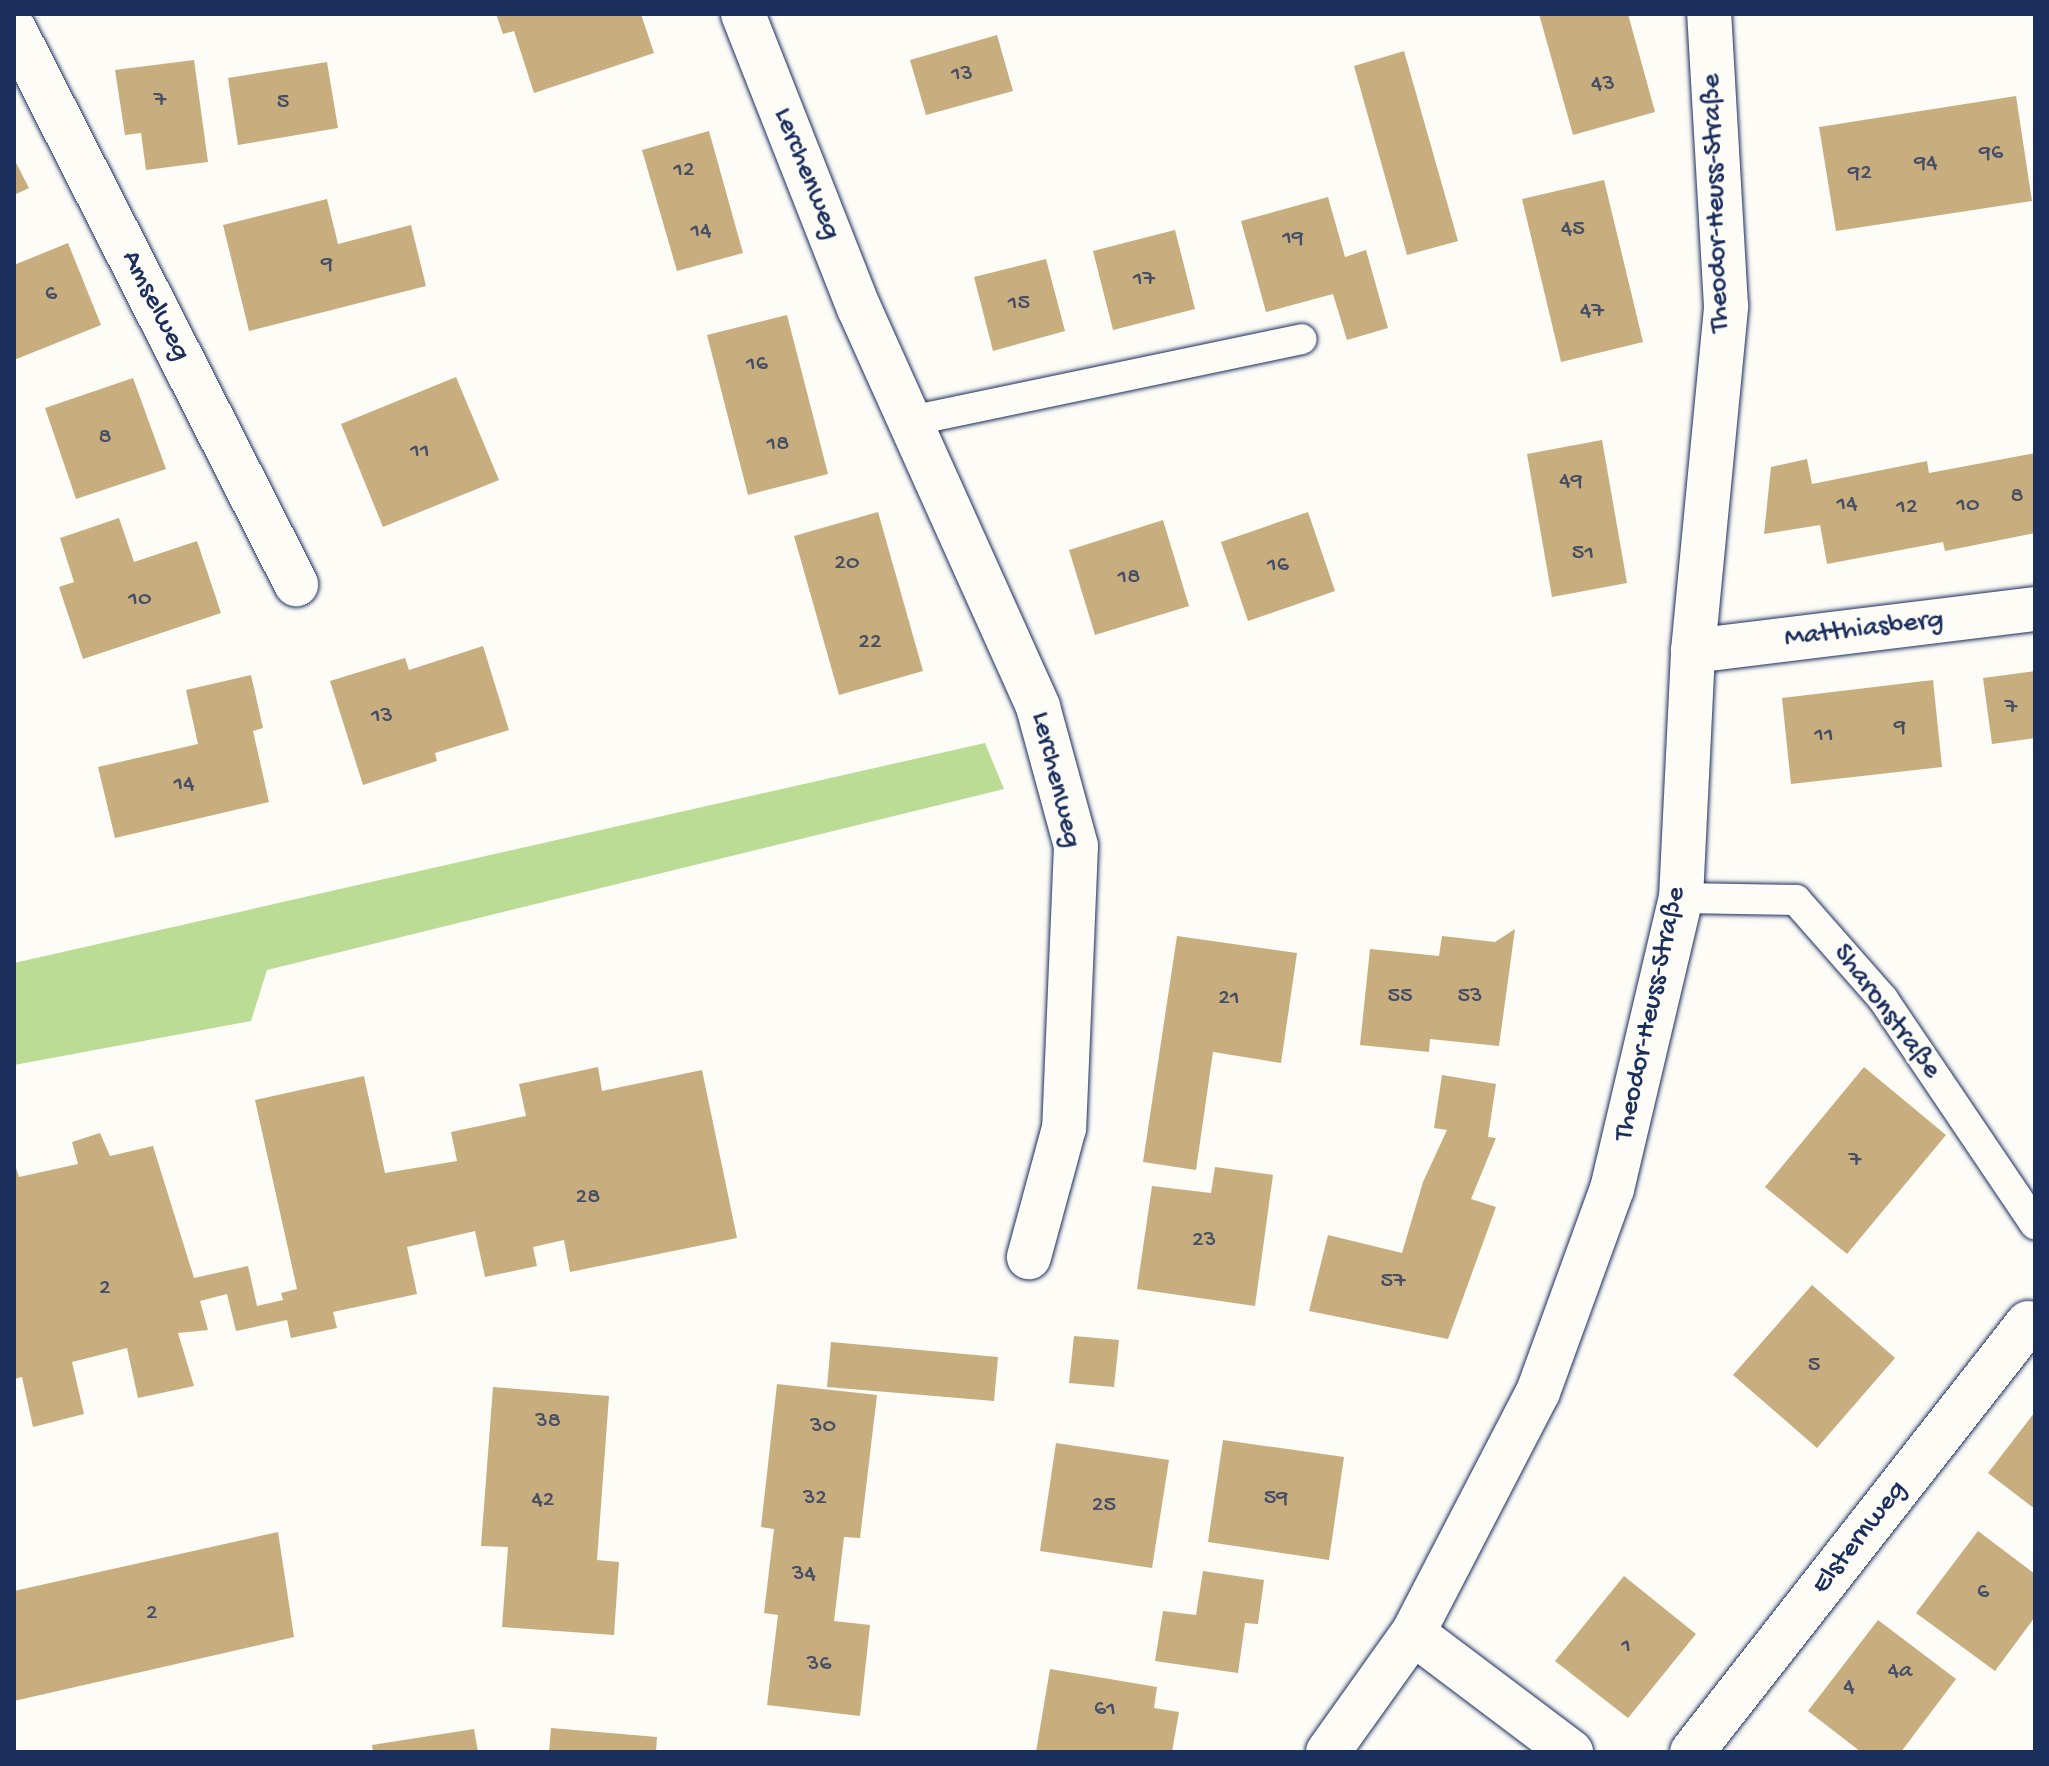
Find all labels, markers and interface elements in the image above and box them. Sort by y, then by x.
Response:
house number: 13 [951,61,973,89]
house number: 43 [1591,71,1615,99]
street label: Theodor-Heuss-Straße [1696,73,1738,333]
house number: 7 [154,87,166,115]
house number: 5 [277,89,289,117]
street label: Lerchenweg [764,103,848,245]
house number: 96 [1979,140,2003,168]
house number: 94 [1914,150,1938,178]
house number: 12 [673,157,695,185]
house number: 92 [1848,160,1872,188]
house number: 45 [1561,216,1585,244]
house number: 14 [690,218,712,246]
house number: 19 [1282,225,1304,253]
street label: Amselweg [113,245,197,367]
house number: 9 [321,251,333,279]
house number: 17 [1133,266,1155,294]
house number: 6 [45,281,57,309]
house number: 15 [1008,290,1030,318]
house number: 47 [1580,298,1604,326]
house number: 16 [746,351,768,379]
house number: 8 [98,424,112,452]
house number: 18 [767,431,789,459]
house number: 11 [410,438,430,466]
house number: 49 [1559,468,1583,496]
house number: 8 [2010,483,2024,511]
house number: 14 [1836,491,1858,519]
house number: 10 [1956,492,1980,520]
house number: 12 [1896,494,1918,522]
house number: 51 [1572,540,1594,568]
house number: 20 [834,550,860,578]
house number: 16 [1267,552,1289,580]
house number: 18 [1118,564,1140,592]
house number: 10 [128,586,152,614]
street label: Matthiasberg [1783,604,1945,656]
house number: 22 [858,629,882,657]
house number: 7 [2005,694,2017,722]
house number: 13 [371,703,393,731]
street label: Lerchenweg [1022,708,1088,852]
house number: 9 [1894,714,1906,742]
house number: 11 [1814,722,1834,750]
house number: 14 [173,771,195,799]
street label: Theodor-Heuss-Straße [1608,884,1694,1144]
street label: Sharonstraße [1824,938,1948,1086]
house number: 55 [1387,983,1413,1011]
house number: 53 [1457,983,1483,1011]
house number: 21 [1218,985,1240,1013]
house number: 7 [1849,1147,1861,1175]
house number: 28 [576,1184,600,1212]
house number: 23 [1192,1227,1216,1255]
house number: 57 [1380,1268,1406,1296]
house number: 2 [99,1275,111,1303]
house number: 5 [1808,1352,1820,1380]
house number: 38 [535,1408,561,1436]
house number: 30 [810,1413,836,1441]
street label: Elsternweg [1805,1474,1915,1602]
house number: 32 [803,1485,827,1513]
house number: 59 [1264,1485,1288,1513]
house number: 42 [531,1487,555,1515]
house number: 25 [1092,1492,1116,1520]
house number: 34 [792,1561,816,1589]
house number: 6 [1977,1579,1989,1607]
house number: 2 [146,1600,158,1628]
house number: 1 [1621,1633,1631,1661]
house number: 36 [807,1651,831,1679]
house number: 4a [1888,1658,1912,1686]
house number: 4 [1843,1674,1855,1702]
house number: 61 [1094,1696,1116,1724]

